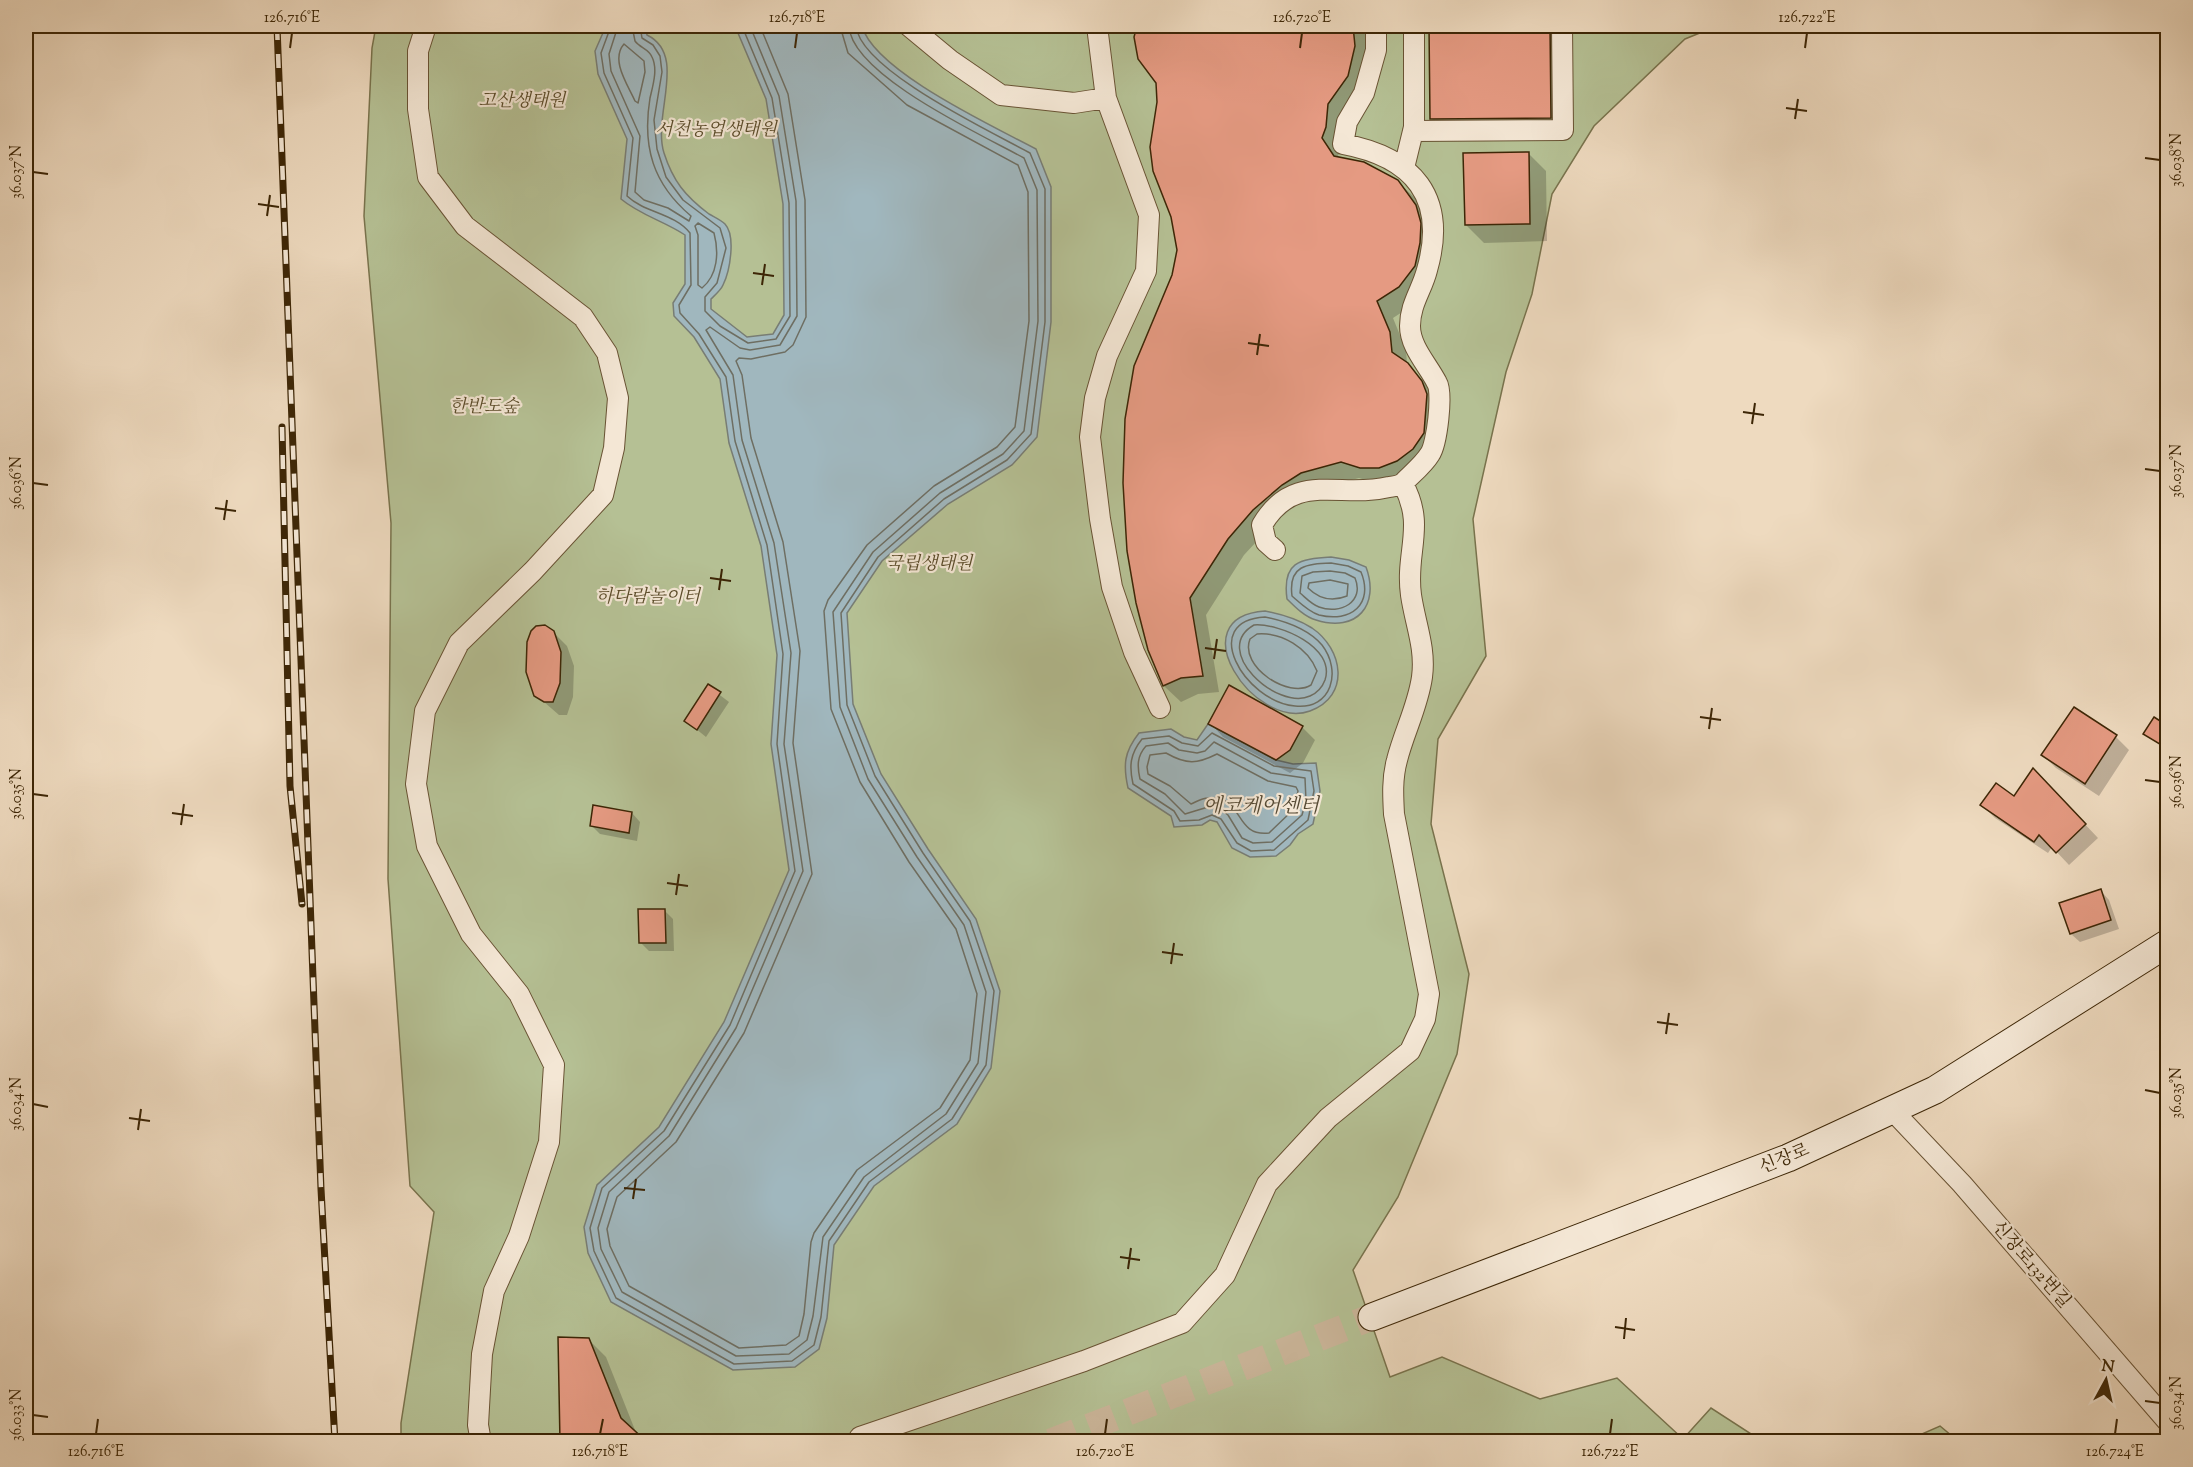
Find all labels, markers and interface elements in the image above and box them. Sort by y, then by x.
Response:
text: 126.716°E [264,8,320,29]
text: 126.718°E [769,8,825,29]
text: 126.720°E [1273,8,1331,29]
text: 126.722°E [1778,8,1836,29]
park label: 고산생태원 [479,89,567,115]
park label: 서천농업생태원 [655,118,778,144]
text: 36.038°N [2167,133,2188,187]
text: 36.037°N [7,145,28,199]
park label: 한반도숲 [449,395,520,421]
text: 36.037°N [2167,444,2188,498]
text: 36.036°N [7,456,28,510]
park label: 국립생태원 [886,552,974,578]
park label: 하다람놀이터 [596,585,702,611]
text: 36.036°N [2167,755,2188,809]
text: 36.035°N [7,768,28,820]
water label: 에코케어센터 [1203,793,1321,822]
text: 36.035°N [2167,1067,2188,1119]
text: 36.034°N [7,1077,28,1131]
street label: 신장로 [1756,1138,1814,1182]
street label: 신장로132번길 [1985,1216,2076,1315]
north arrow [2076,1350,2136,1410]
text: N [2100,1355,2116,1380]
text: 36.034°N [2167,1376,2188,1430]
text: 36.033°N [7,1389,28,1441]
text: 126.716°E [68,1442,124,1463]
text: 126.718°E [572,1442,628,1463]
text: 126.720°E [1076,1442,1134,1463]
text: 126.722°E [1581,1442,1639,1463]
text: 126.724°E [2086,1442,2144,1463]

